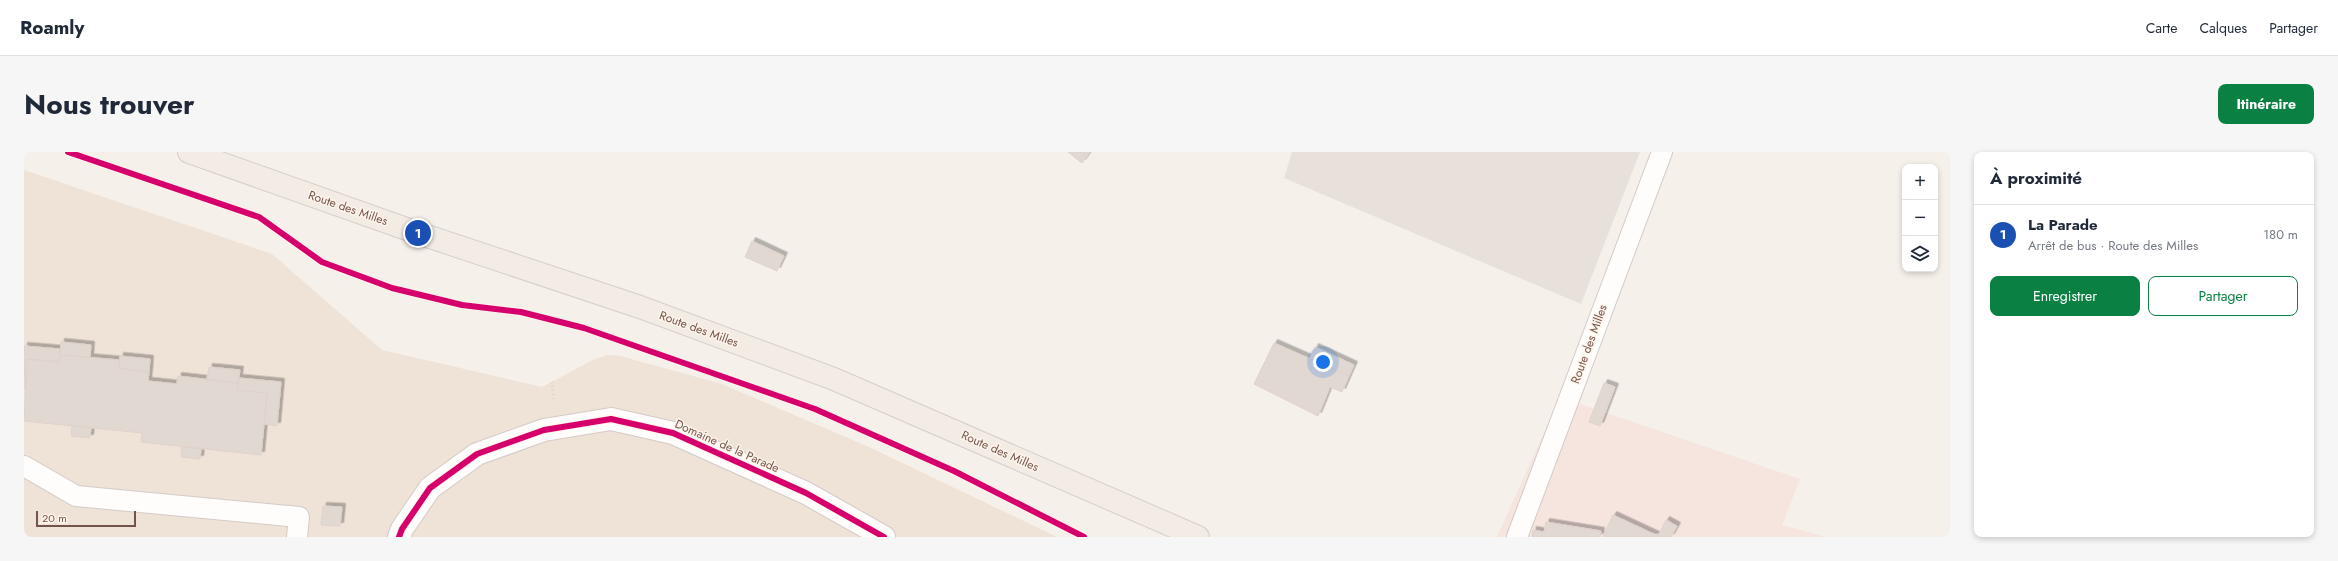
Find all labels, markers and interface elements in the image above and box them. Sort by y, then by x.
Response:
text: Roamly [20,14,84,41]
text: Carte [2146,18,2177,38]
text: Calques [2199,18,2247,38]
text: Partager [2269,18,2318,38]
text: Nous trouver [24,84,195,125]
button: Itinéraire [2218,84,2314,124]
map controls [1902,164,1938,272]
button: + [1902,164,1938,200]
text: À proximité [1990,166,2082,190]
street label: Route des Milles [306,186,390,230]
button: − [1902,200,1938,236]
text: La Parade [2028,214,2098,236]
pin: 1 [405,218,431,248]
text: 1 [2000,225,2006,244]
text: 180 m [2263,225,2298,244]
button: layers [1902,236,1938,272]
text: Arrêt de bus · Route des Milles [2028,236,2198,255]
button: Enregistrer [1990,276,2140,316]
button: Partager [2148,276,2298,316]
street label: Route des Milles [1566,302,1612,386]
street label: Route des Milles [657,306,741,352]
your location [1313,352,1333,372]
street label: Domaine de la Parade [672,415,782,477]
street label: Route des Milles [958,426,1042,476]
scale bar [36,509,136,528]
text: 20 m [42,510,67,526]

